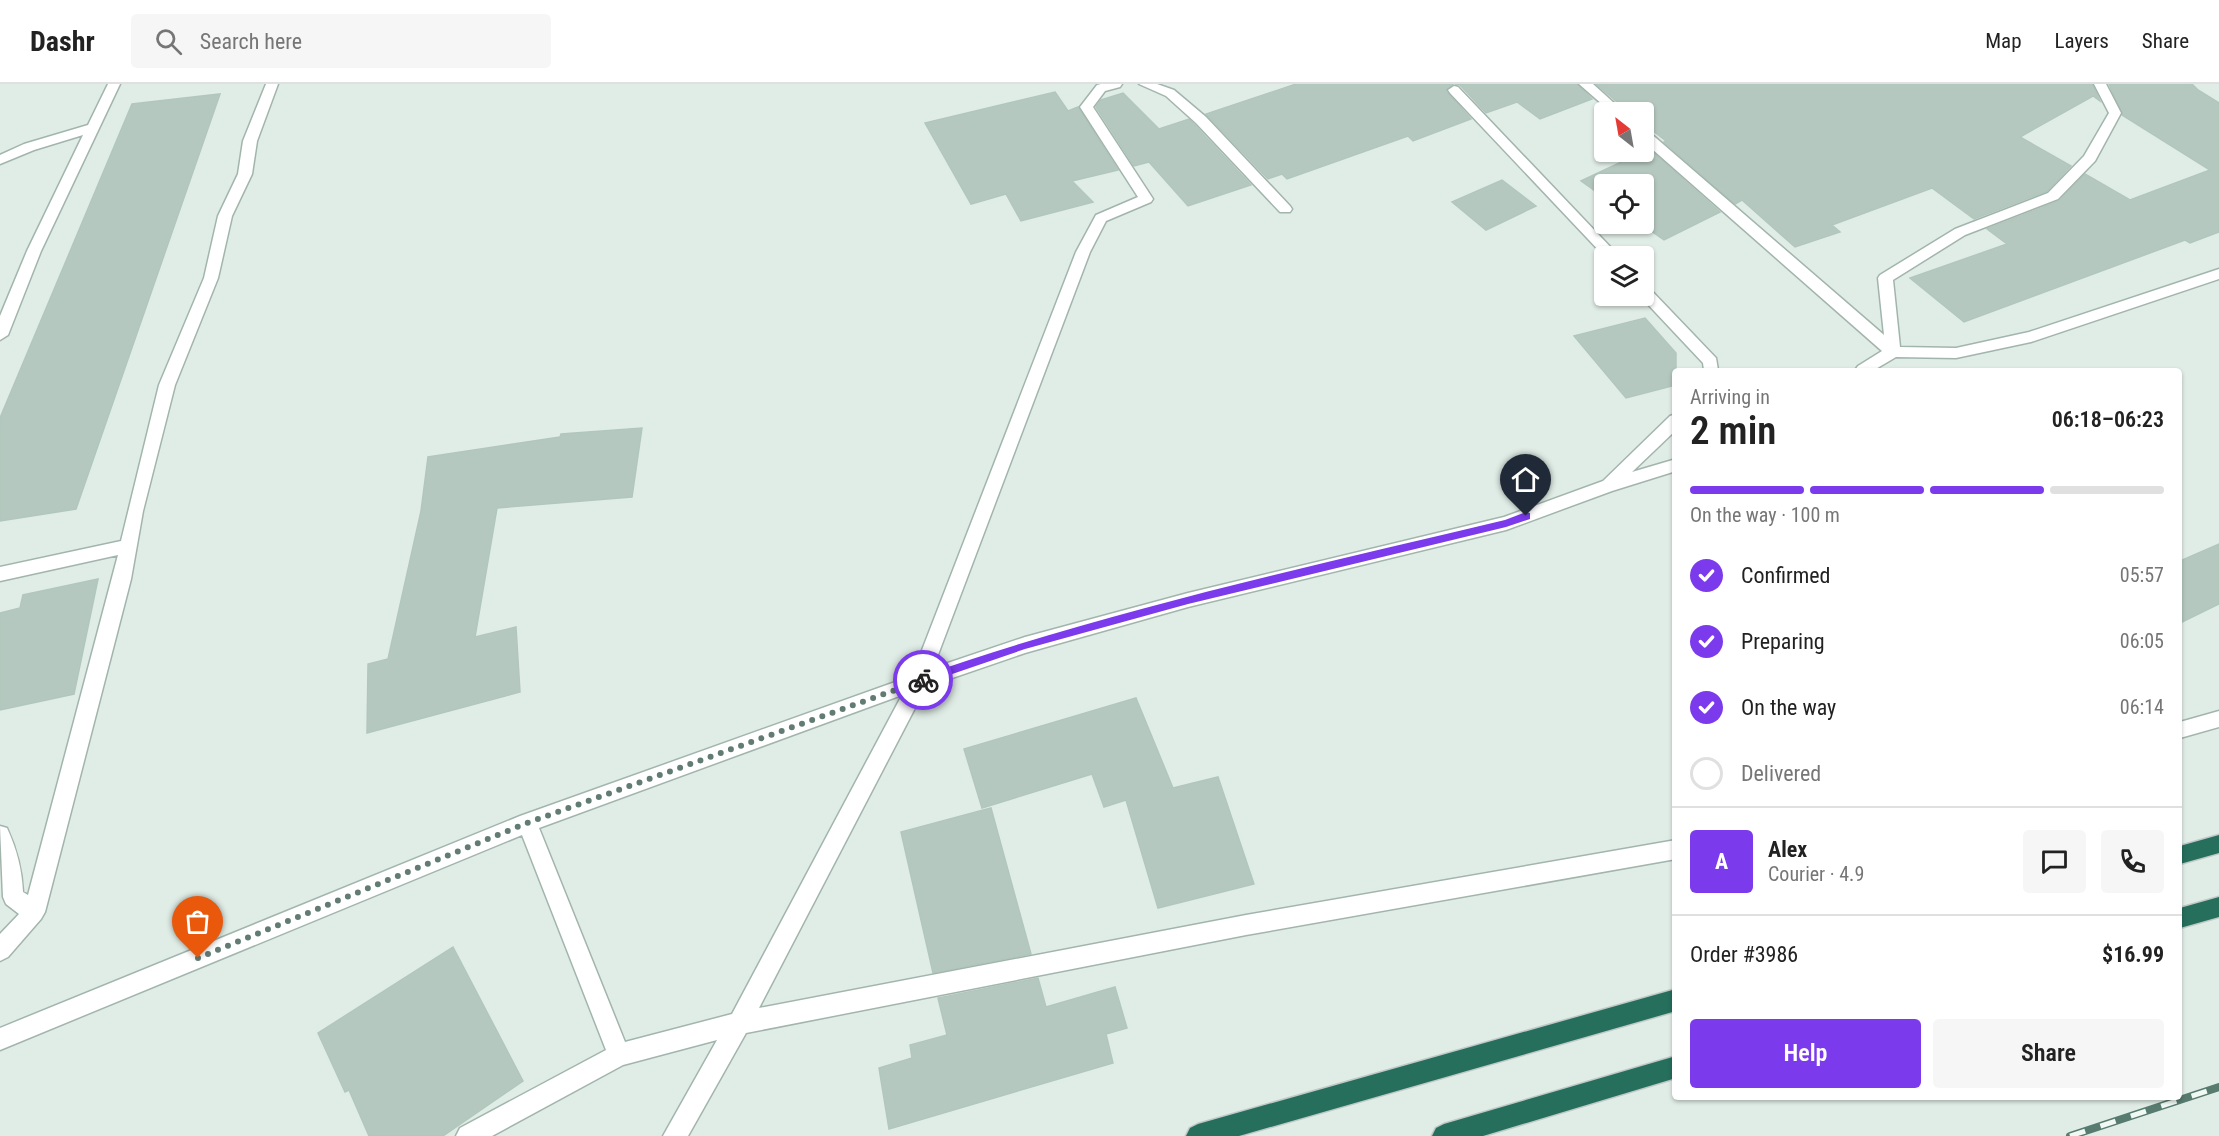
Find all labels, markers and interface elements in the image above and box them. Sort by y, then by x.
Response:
search box [131,14,551,68]
text: Dashr [30,25,95,58]
icon: search [152,25,185,58]
text: Search here [200,29,302,54]
text: Map [1985,29,2022,53]
text: Layers [2055,29,2109,53]
text: Share [2142,29,2189,53]
north arrow [1594,102,1654,162]
map controls [1594,102,1654,306]
button: locate [1594,174,1654,234]
button: layers [1594,246,1654,306]
text: Arriving in [1690,385,1770,409]
text: 06:18–06:23 [2052,407,2164,432]
text: 2 min [1690,408,1776,454]
pin [1500,454,1551,516]
icon: home [1509,463,1542,496]
text: On the way · 100 m [1690,503,1840,527]
icon: check [1690,559,1723,592]
text: Confirmed [1741,563,1830,588]
text: 05:57 [2120,563,2164,587]
icon: check [1690,625,1723,658]
text: Preparing [1741,629,1825,654]
text: 06:05 [2120,629,2164,653]
courier [893,650,953,710]
icon: bike [907,664,940,697]
icon: check [1690,691,1723,724]
text: On the way [1741,695,1836,720]
text: 06:14 [2120,695,2164,719]
text: Delivered [1741,761,1821,786]
button: chat [2023,830,2086,893]
button: phone [2101,830,2164,893]
text: Alex [1768,837,1807,862]
text: A [1715,849,1728,874]
text: Courier · 4.9 [1768,862,1864,886]
pin [172,896,223,958]
icon: bag [181,905,214,938]
text: Order #3986 [1690,942,1798,967]
text: $16.99 [2102,942,2164,967]
button: Help [1690,1019,1921,1088]
button: Share [1933,1019,2164,1088]

